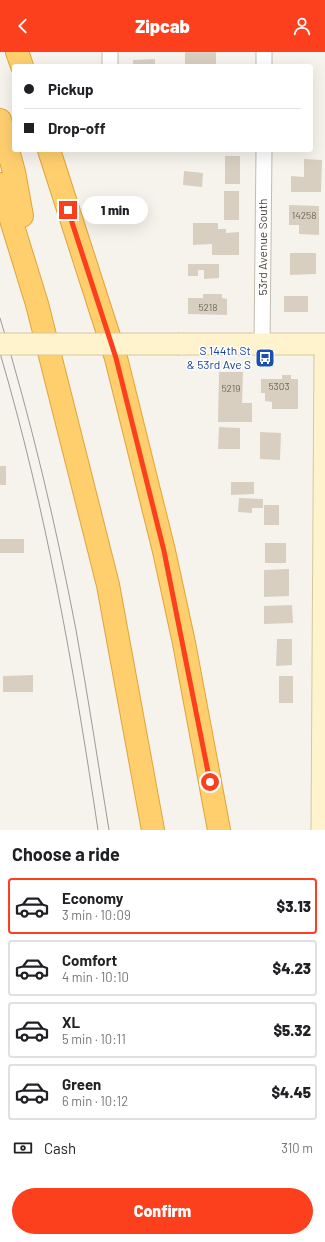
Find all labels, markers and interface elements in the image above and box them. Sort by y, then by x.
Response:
icon: back [12,15,34,37]
text: Zipcab [135,15,190,37]
icon: person [291,15,313,37]
text: Pickup [48,80,94,98]
text: Drop-off [48,119,106,137]
callout: 1 min [82,196,148,224]
street label: 53rd Avenue South [255,199,269,295]
route end [59,201,77,219]
text: 1 min [101,202,129,218]
house number: 14258 [292,209,316,221]
house number: 5218 [198,301,218,313]
place label: S 144th St & 53rd Ave S [187,343,251,371]
bus stop icon: S 144th St & 53rd Ave S [254,347,276,369]
house number: 5303 [268,380,290,392]
house number: 5219 [221,382,241,394]
route start [201,773,219,791]
text: Choose a ride [12,843,120,865]
icon: car [14,888,50,924]
text: Economy [62,889,123,907]
text: $3.13 [277,897,311,915]
text: 3 min · 10:09 [62,907,131,923]
icon: car [14,950,50,986]
text: Comfort [62,951,117,969]
text: $4.23 [273,959,311,977]
text: 4 min · 10:10 [62,969,129,985]
icon: car [14,1012,50,1048]
text: XL [62,1013,80,1031]
text: $5.32 [273,1021,311,1039]
text: 5 min · 10:11 [62,1031,126,1047]
icon: car [14,1074,50,1110]
text: Green [62,1075,101,1093]
text: $4.45 [271,1083,311,1101]
text: 6 min · 10:12 [62,1093,128,1109]
icon: cash [12,1137,34,1159]
text: Cash [44,1139,76,1157]
text: 310 m [281,1140,313,1156]
button: Confirm [12,1188,313,1234]

